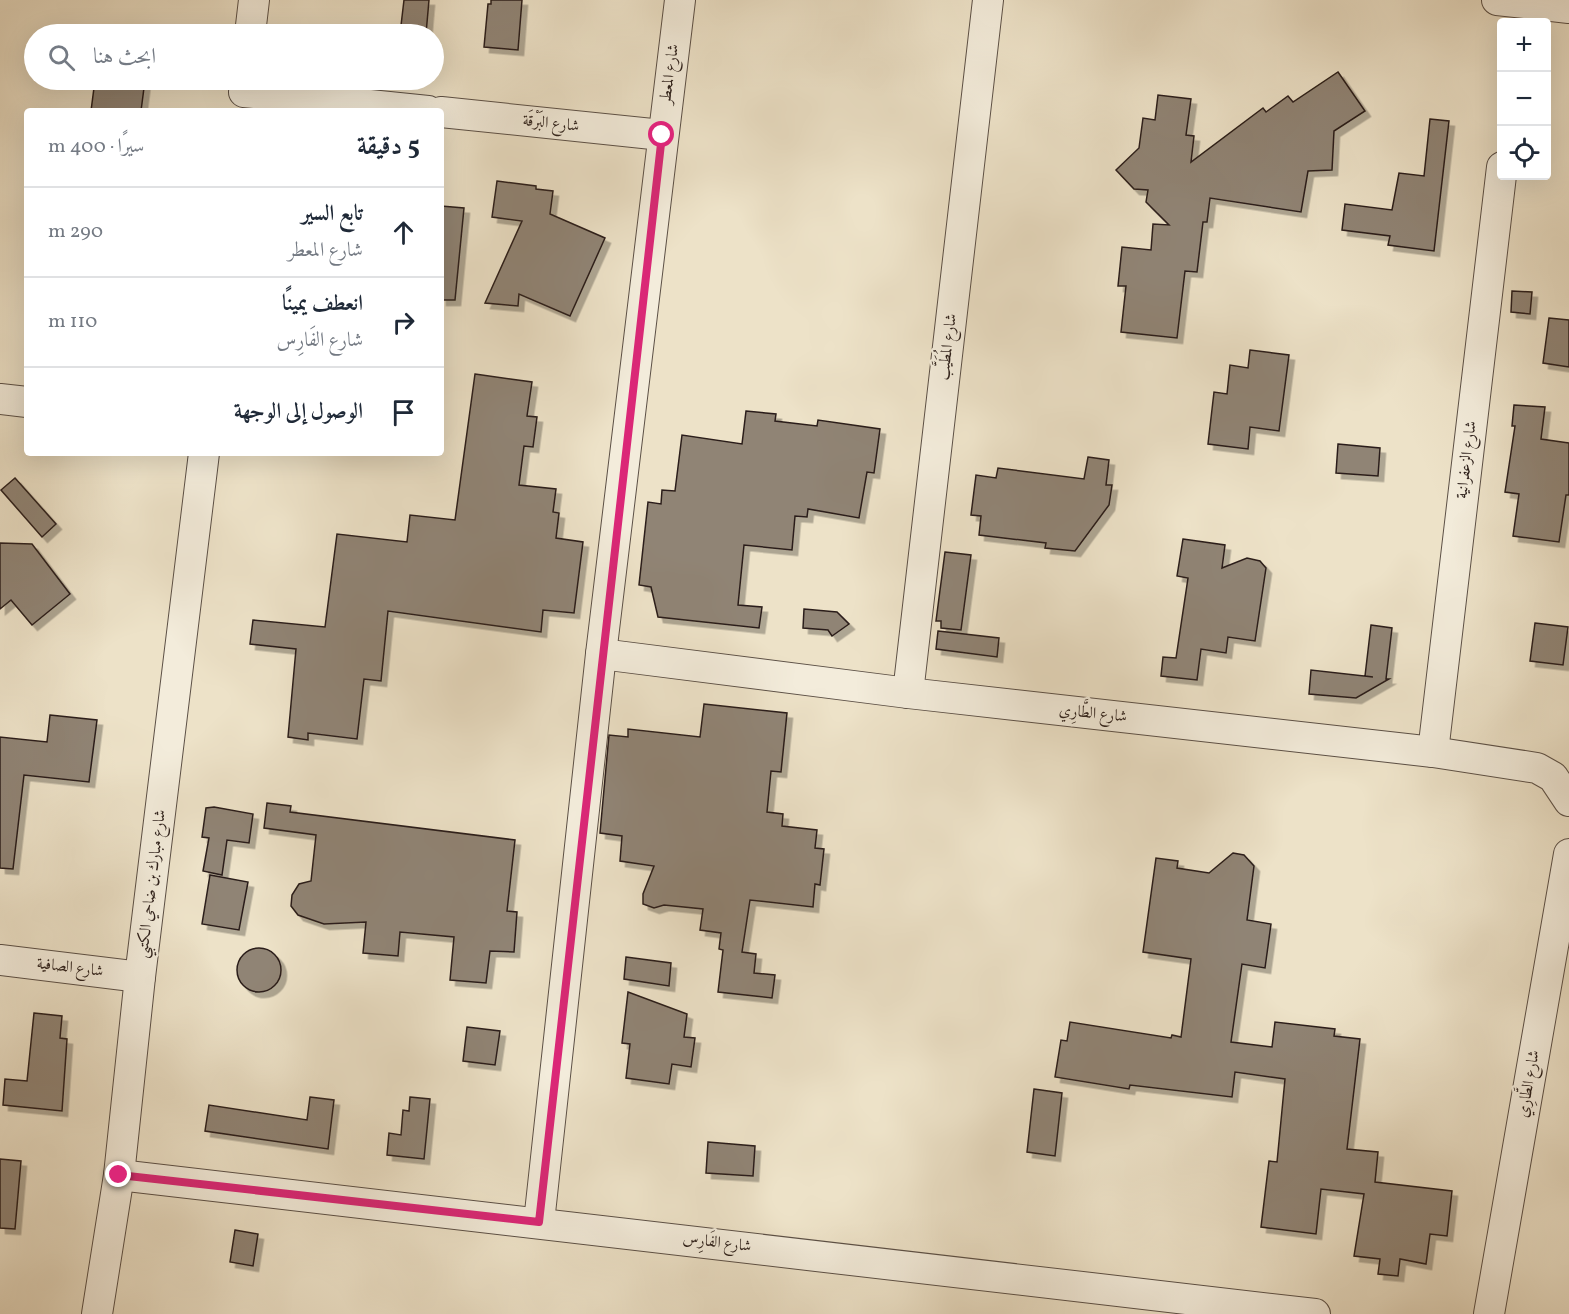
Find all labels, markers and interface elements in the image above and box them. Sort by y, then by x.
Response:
map controls [1497,18,1551,180]
button: + [1497,18,1551,72]
search box [24,24,444,90]
icon: search [45,41,78,74]
text: ابحث هنا [93,42,156,73]
street label: شارع المعطر [655,43,686,108]
button: − [1497,72,1551,126]
street label: شارع البَرْقَة [521,108,581,139]
route start [648,121,674,147]
button: locate [1497,126,1551,180]
text: 5 دقيقة [357,129,420,165]
text: سيرًا · 400 m [48,133,144,161]
text: تابع السير [301,199,363,230]
icon: ahead [387,216,420,249]
text: 290 m [48,218,103,246]
text: شارع المعطر [288,237,363,265]
text: انعطف يمينًا [282,289,363,320]
icon: right [387,306,420,339]
text: 110 m [48,308,97,336]
street label: شارع المُطَيَّب [929,312,964,382]
text: شارع الفَارِس [276,327,363,355]
icon: arrive [387,396,420,429]
text: الوصول إلى الوجهة [234,397,363,428]
street label: شارع الزعفرانية [1451,420,1484,500]
street label: شارع الطَّارِي [1058,696,1129,730]
street label: شارع مبارك بن ضاحي الكتبي [132,808,175,960]
street label: شارع الصافية [35,953,105,984]
street label: شارع الطَّارِي [1508,1048,1547,1120]
route end [105,1161,131,1187]
street label: شارع الفَارِس [681,1226,753,1259]

